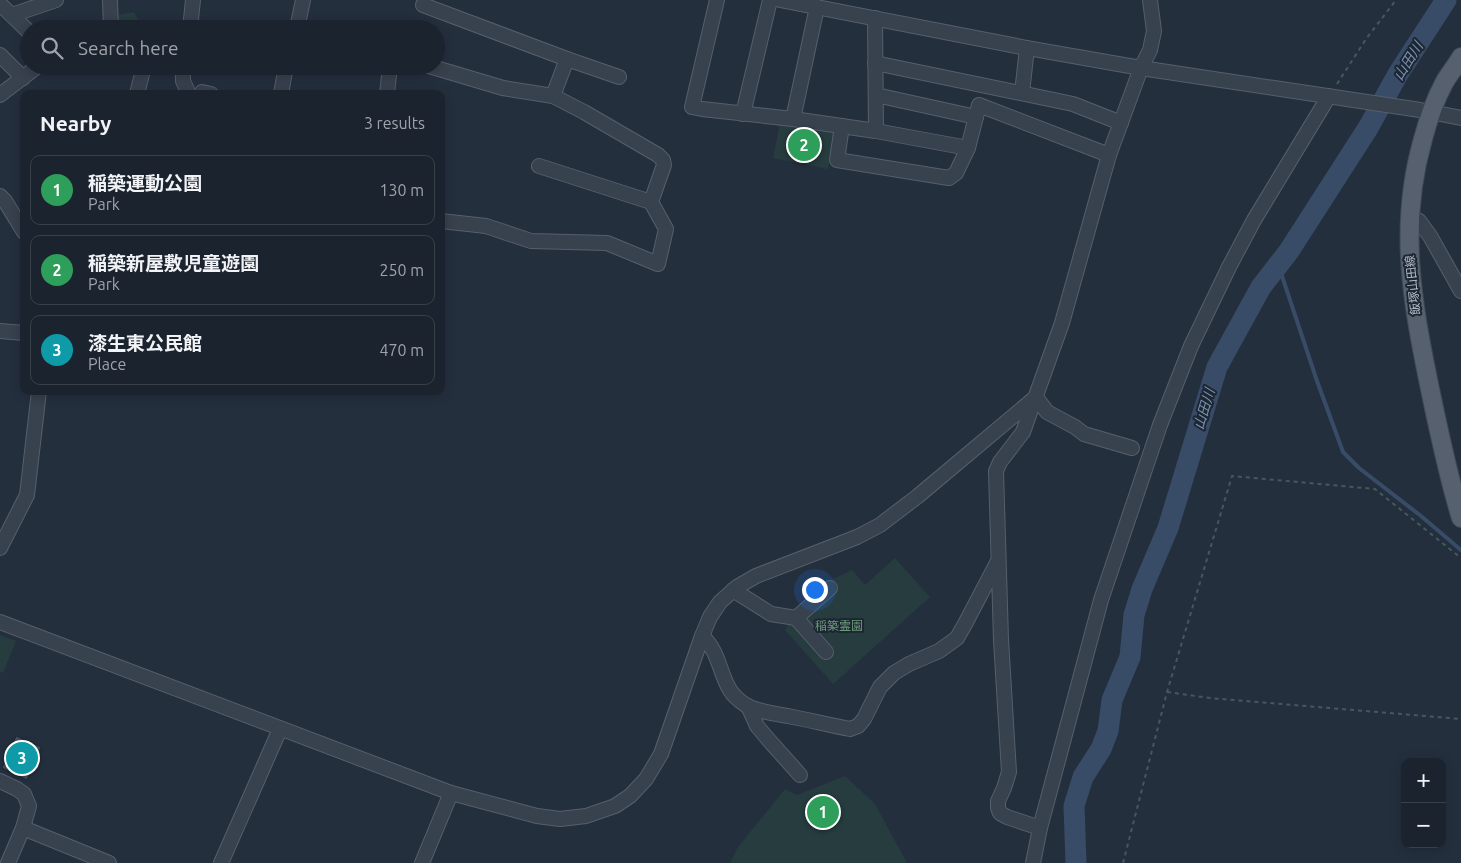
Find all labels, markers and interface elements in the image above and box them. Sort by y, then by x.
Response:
search box [20,20,445,75]
icon: search [38,34,66,62]
text: Search here [78,37,178,59]
water label: 山田川 [1390,37,1427,83]
text: Nearby [40,111,111,135]
text: 3 results [364,114,425,132]
pin: 2 [788,126,820,164]
text: 稲築運動公園 [88,172,202,194]
text: 1 [52,181,62,199]
text: 130 m [379,181,424,199]
text: Park [88,195,120,213]
text: 稲築新屋敷児童遊園 [88,252,259,274]
street label: 飯塚山田線 [1403,255,1422,316]
text: 2 [52,261,62,279]
text: 250 m [379,261,424,279]
text: Park [88,275,120,293]
text: 漆生東公民館 [88,332,202,354]
text: 3 [52,341,62,359]
text: 470 m [379,341,424,359]
text: Place [88,355,126,373]
water label: 山田川 [1190,385,1218,431]
your location [802,577,828,603]
park label: 稲築霊園 [815,619,863,632]
pin: 3 [6,739,38,777]
map controls [1401,758,1446,848]
button: + [1401,758,1446,803]
pin: 1 [807,793,839,831]
button: − [1401,803,1446,848]

